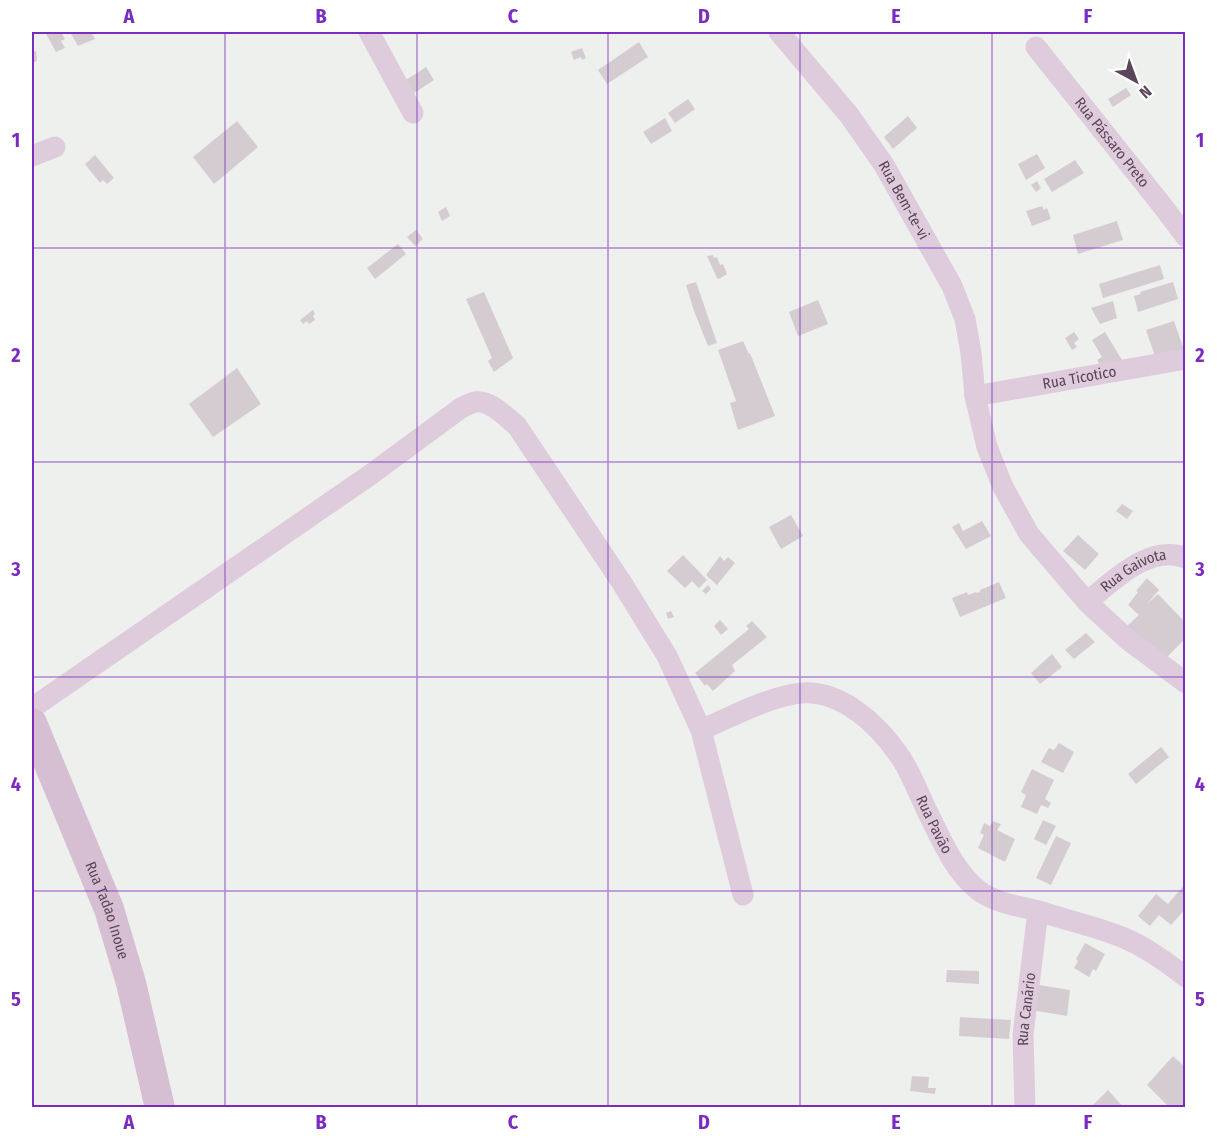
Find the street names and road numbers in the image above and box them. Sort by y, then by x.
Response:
street label: Rua Pássaro Preto [1071,94,1153,191]
street label: Rua Bem-te-vi [874,158,933,243]
street label: Rua Ticotico [1041,362,1118,393]
street label: Rua Gaivota [1097,546,1167,596]
street label: Rua Pavão [912,793,956,857]
street label: Rua Tadao Inoue [81,859,132,961]
street label: Rua Canário [1014,971,1040,1046]

